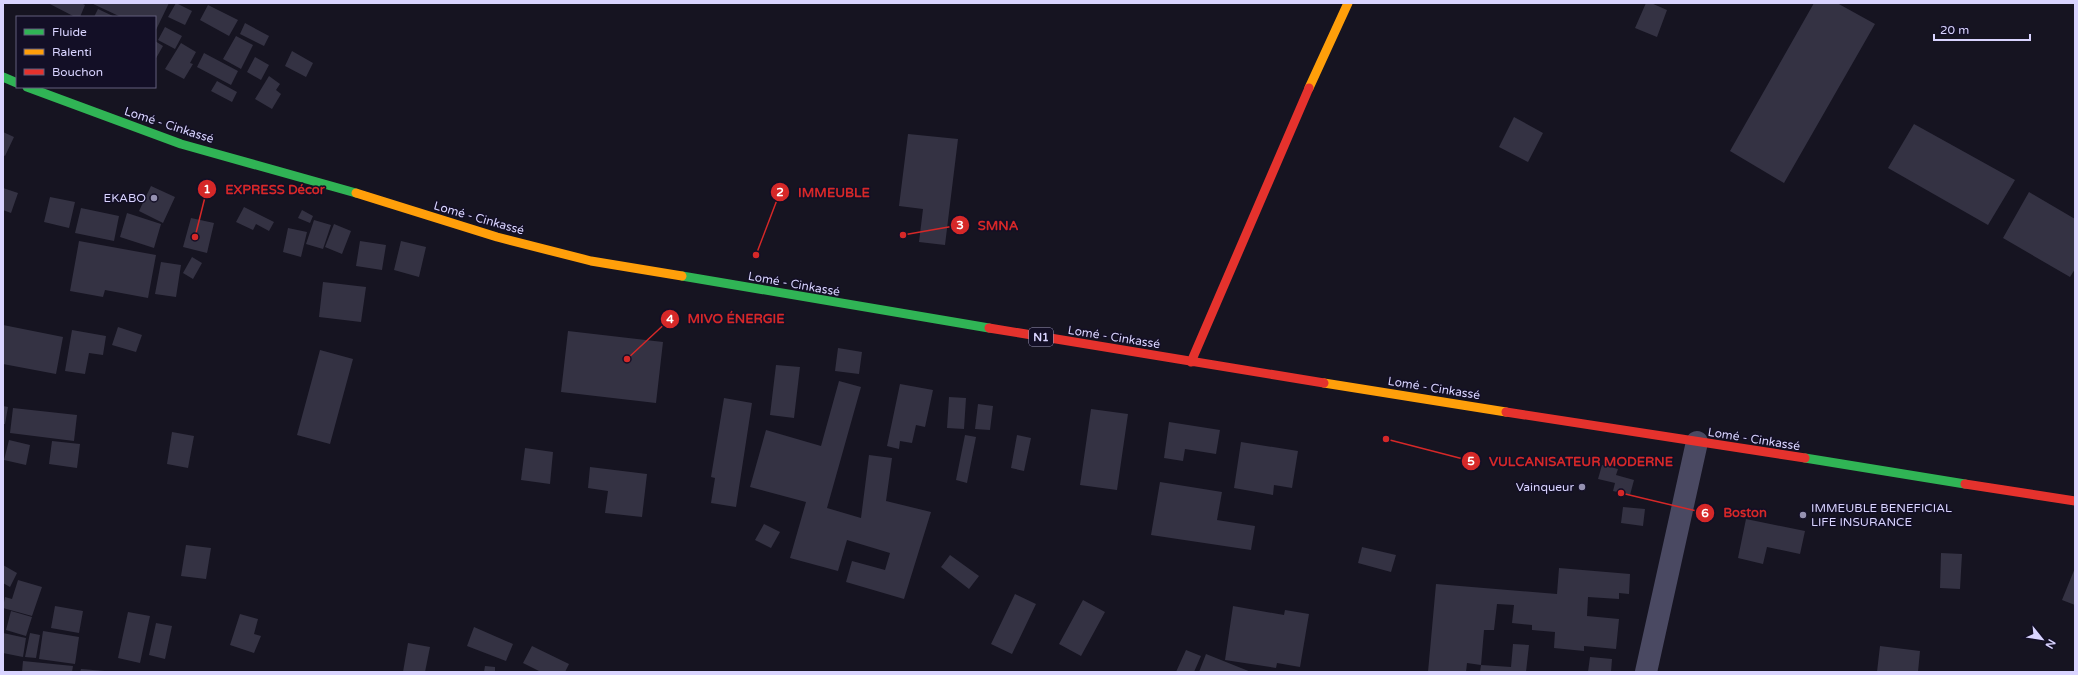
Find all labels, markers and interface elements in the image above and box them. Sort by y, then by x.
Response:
legend [16,16,156,88]
scale bar [1934,16,2030,42]
text: 20 m [1940,23,1969,37]
text: Fluide [52,25,87,39]
text: Ralenti [52,45,92,59]
text: Bouchon [52,65,103,79]
street label: Lomé - Cinkassé [122,104,216,146]
callout: EXPRESS Décor [197,177,333,202]
callout: IMMEUBLE [770,179,877,204]
text: 1 [203,182,211,196]
text: EXPRESS Décor [225,182,326,198]
text: 2 [776,185,784,199]
text: IMMEUBLE [798,185,870,201]
place label: EKABO [104,191,146,205]
marker: EKABO [149,193,159,203]
street label: Lomé - Cinkassé [432,198,526,238]
callout: SMNA [950,212,1027,237]
text: 3 [956,218,964,232]
text: SMNA [978,218,1019,234]
street label: Lomé - Cinkassé [747,269,841,299]
callout: MIVO ÉNERGIE [660,306,793,331]
text: MIVO ÉNERGIE [687,310,785,327]
text: 4 [666,312,674,326]
street label: Lomé - Cinkassé [1067,323,1161,351]
road number: N1 [1029,328,1053,346]
street label: Lomé - Cinkassé [1387,374,1481,402]
street label: Lomé - Cinkassé [1707,425,1801,453]
callout: VULCANISATEUR MODERNE [1461,449,1681,474]
text: 5 [1467,454,1475,468]
text: VULCANISATEUR MODERNE [1489,454,1673,470]
place label: Vainqueur [1516,480,1574,494]
marker: Vainqueur [1577,482,1587,492]
callout: Boston [1695,500,1775,525]
place label: IMMEUBLE BENEFICIAL LIFE INSURANCE [1811,501,1952,529]
text: Boston [1723,505,1767,521]
text: 6 [1701,506,1709,520]
marker: IMMEUBLE BENEFICIAL LIFE INSURANCE [1798,510,1808,520]
north arrow [2022,619,2062,659]
text: N [2042,637,2058,651]

